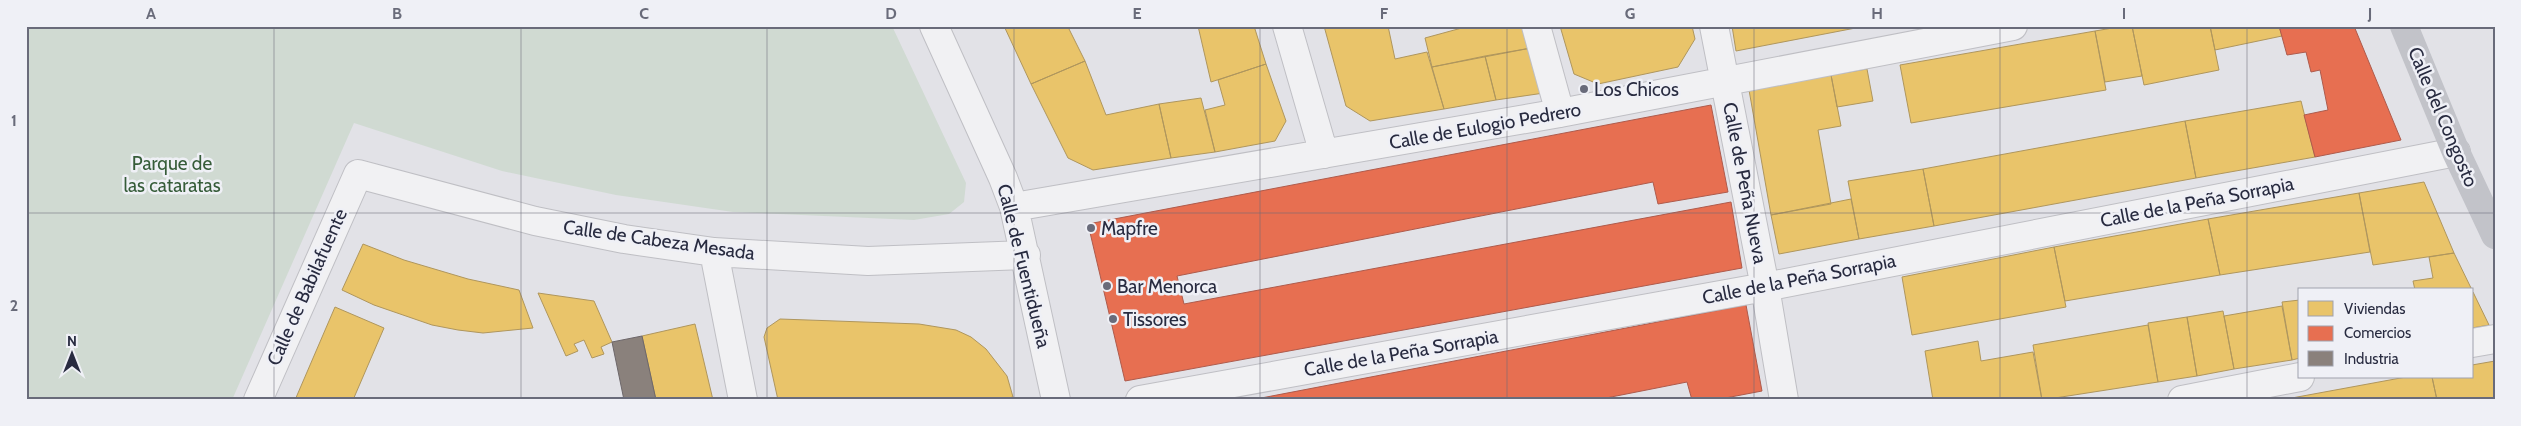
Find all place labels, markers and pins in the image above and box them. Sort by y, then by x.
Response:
place label: Los Chicos [1594,78,1679,101]
marker: Los Chicos [1578,83,1590,95]
place label: Mapfre [1101,217,1158,240]
marker: Mapfre [1085,222,1097,234]
place label: Bar Menorca [1117,275,1217,298]
marker: Bar Menorca [1101,280,1113,292]
place label: Tissores [1123,308,1187,331]
marker: Tissores [1107,313,1119,325]

